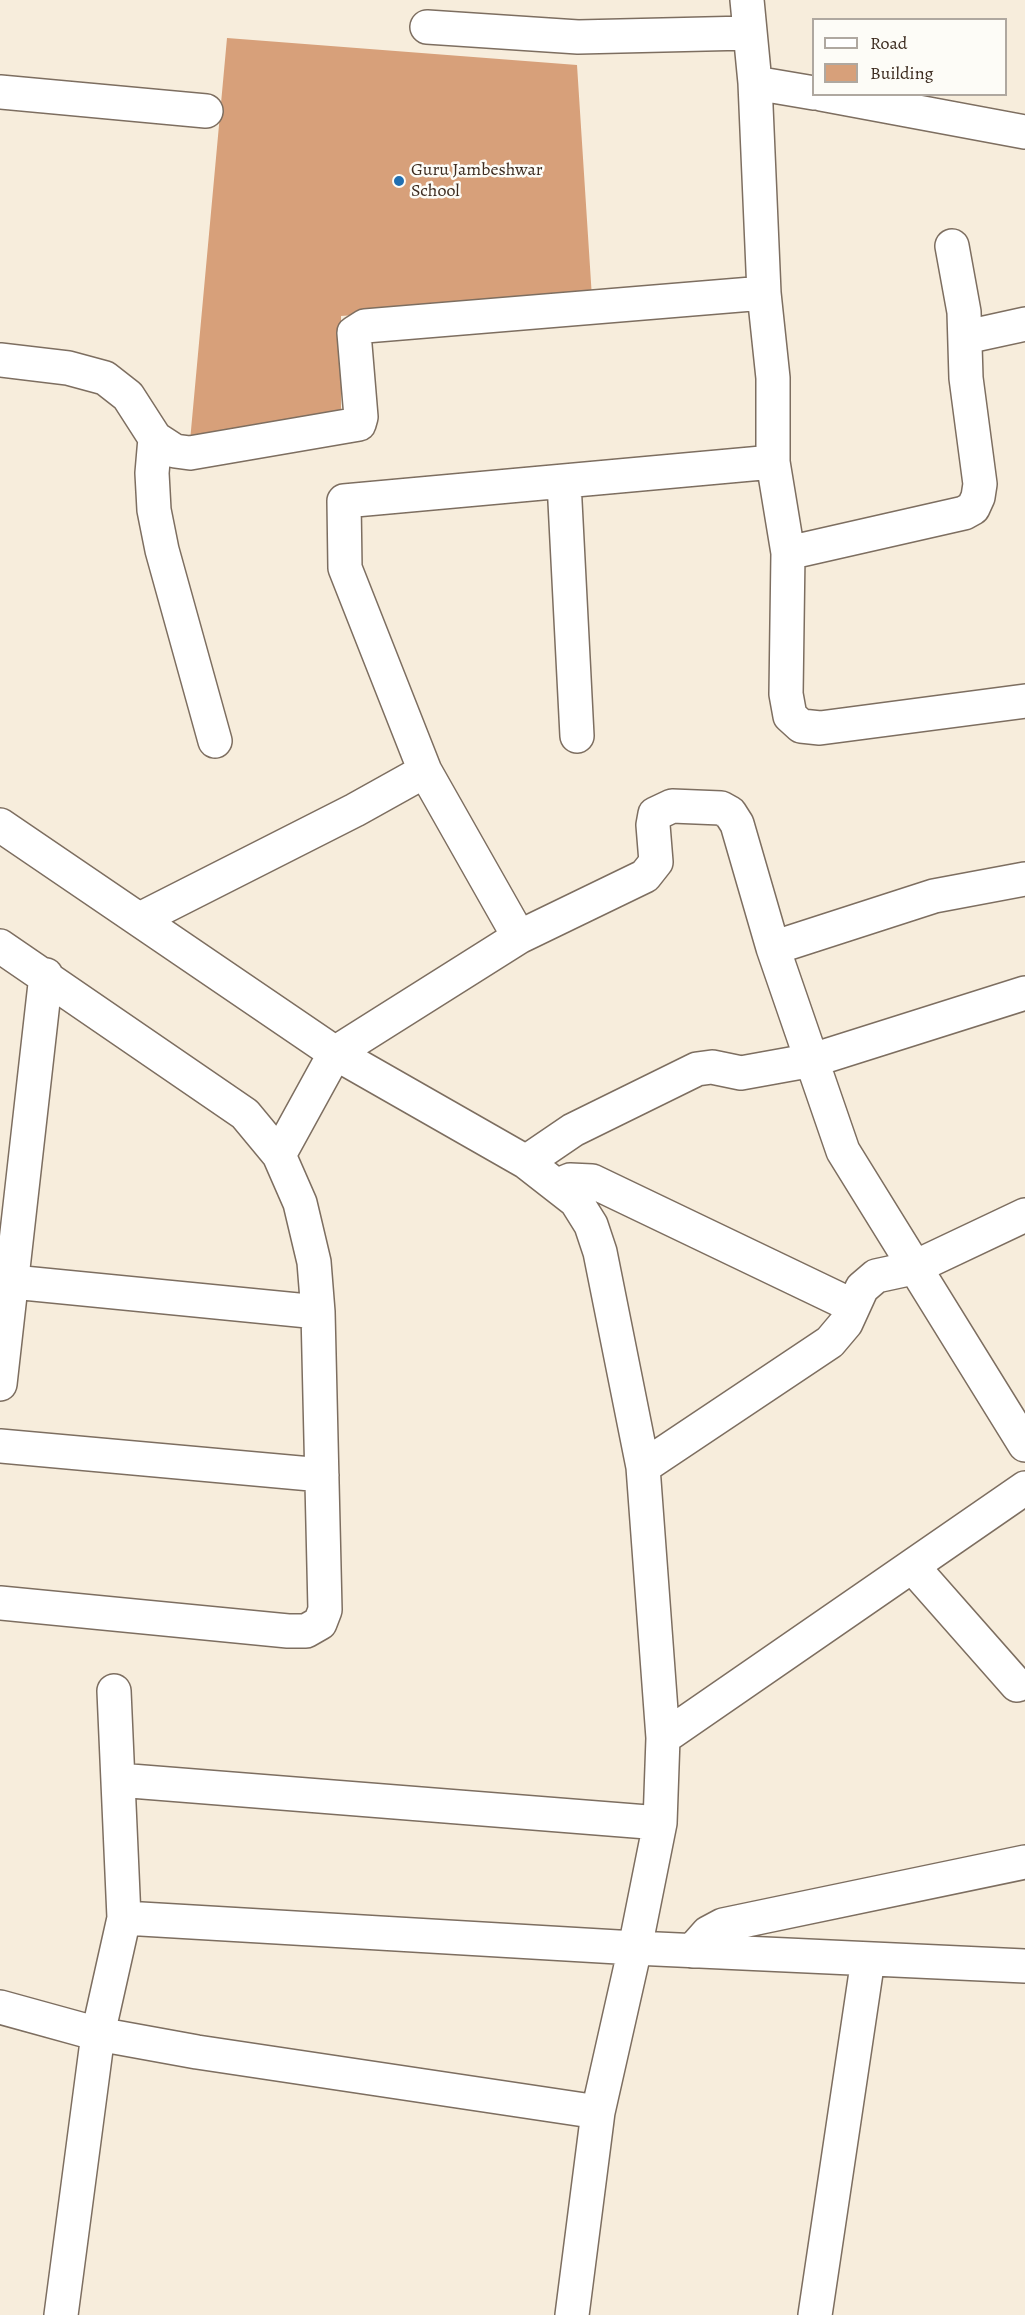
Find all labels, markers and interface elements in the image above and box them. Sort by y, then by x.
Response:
legend [812,18,1007,96]
text: Road [870,31,907,55]
text: Building [870,61,934,85]
place label: Guru Jambeshwar School [411,160,543,202]
marker: Guru Jambeshwar School [392,174,406,188]

